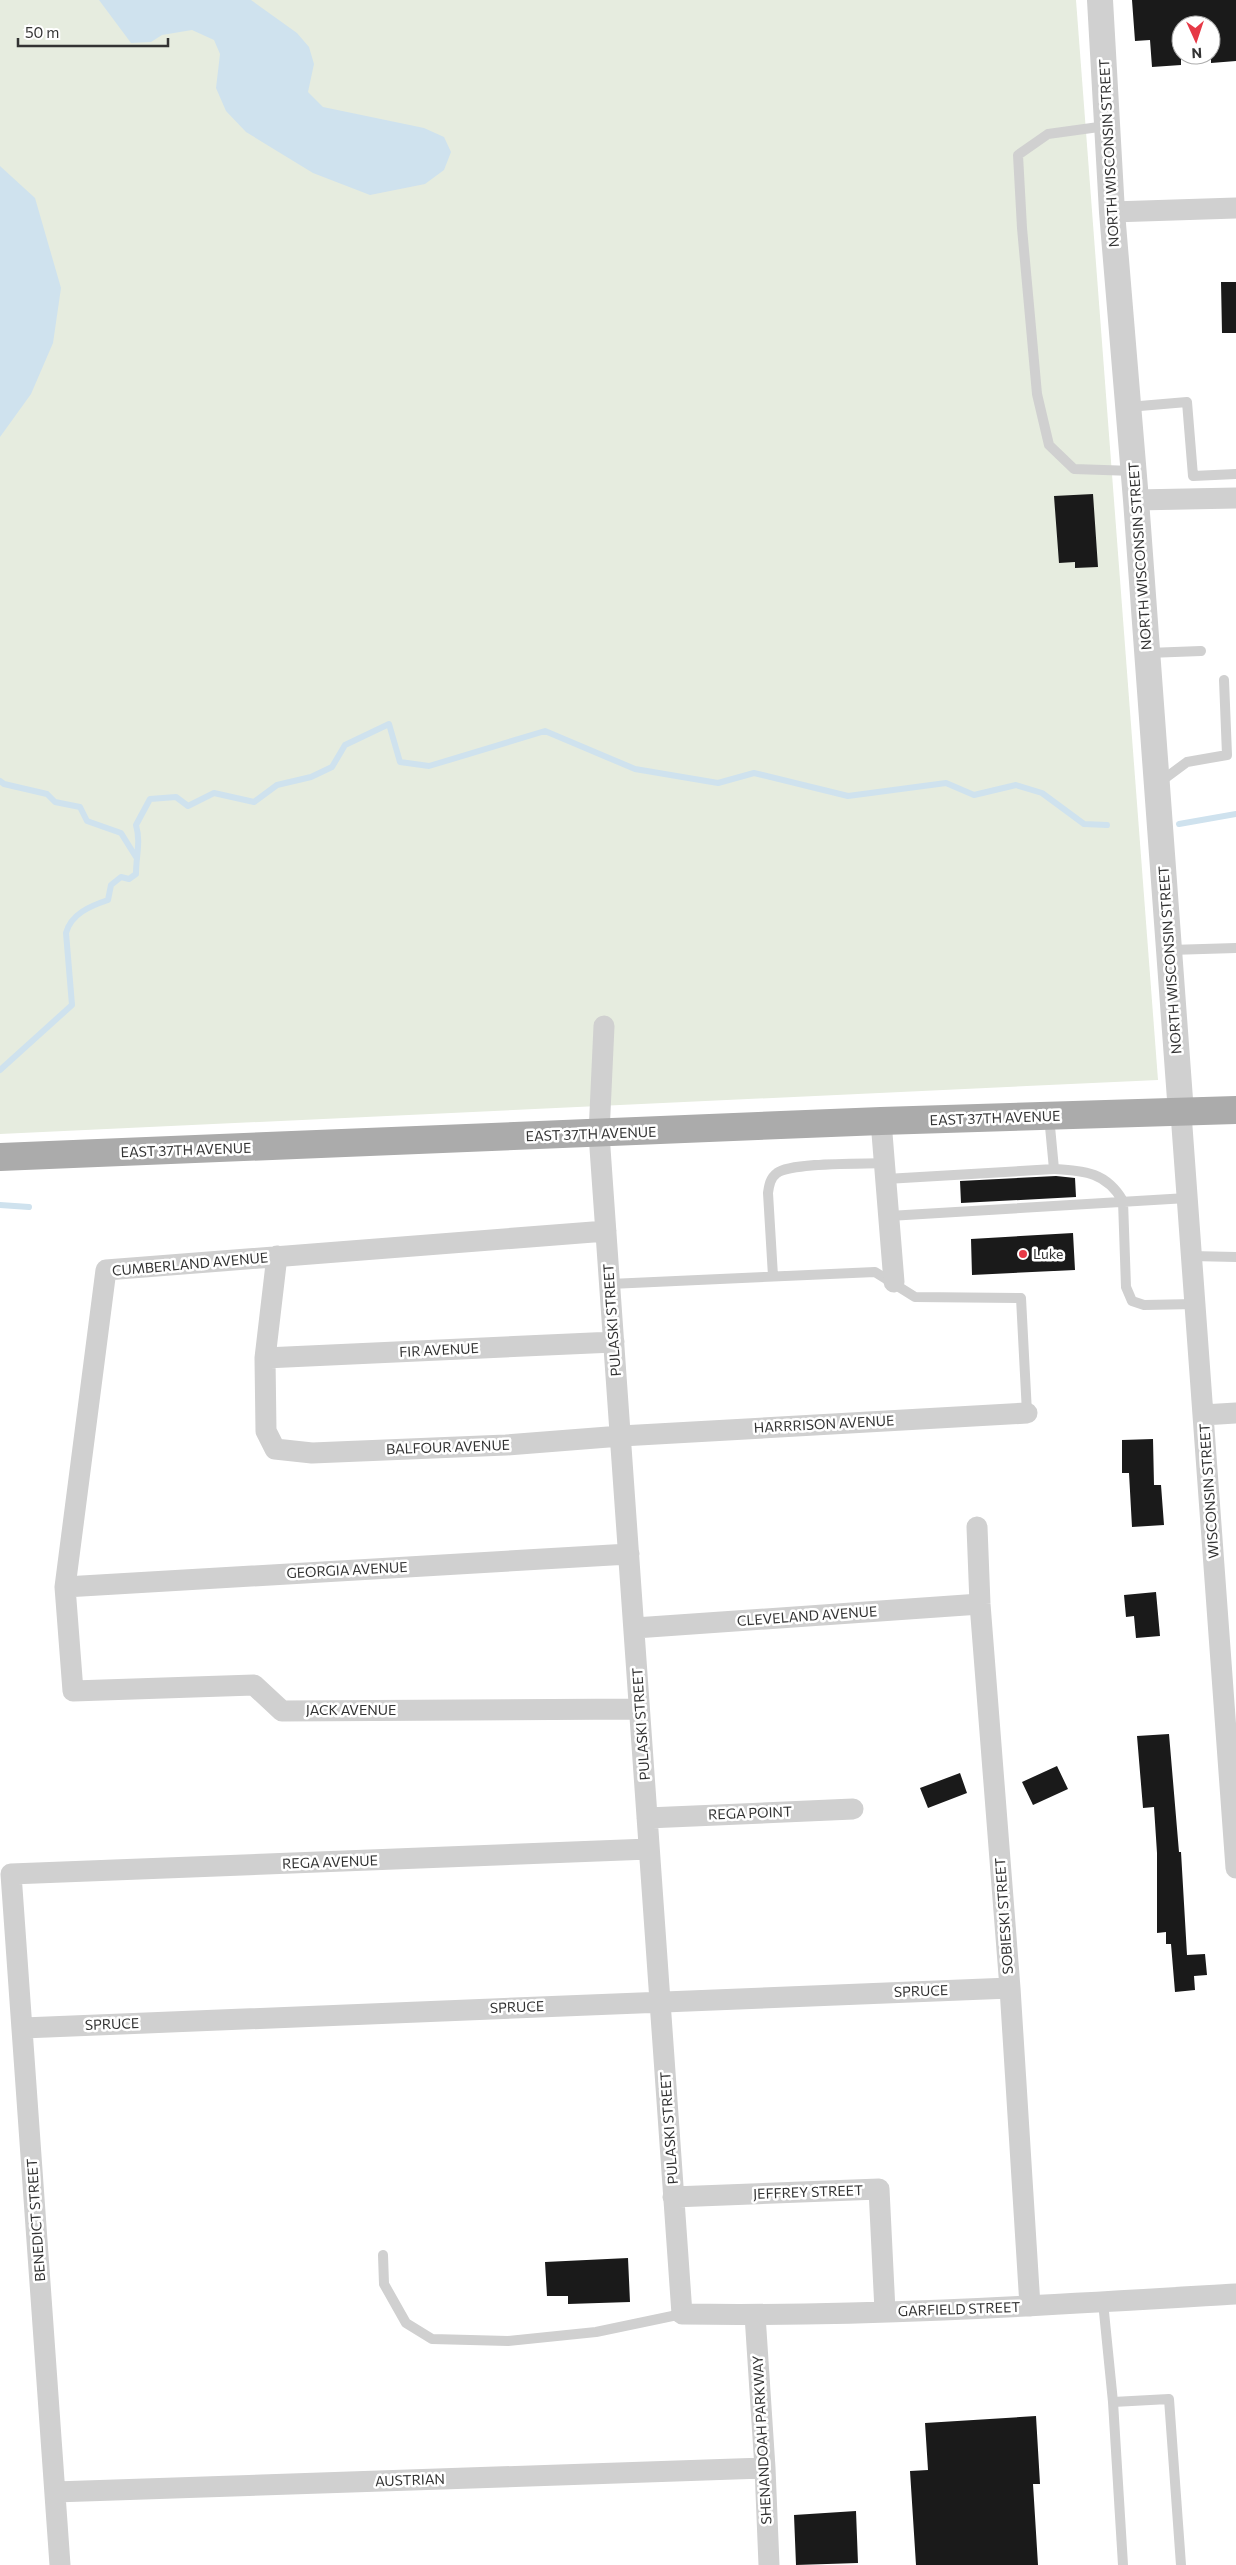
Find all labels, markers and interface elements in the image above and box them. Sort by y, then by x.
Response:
scale bar [18,15,168,47]
north arrow [1171,15,1221,65]
text: 50 m [25,23,59,41]
text: N [1191,45,1202,62]
street label: NORTH WISCONSIN STREET [1095,58,1122,248]
street label: NORTH WISCONSIN STREET [1124,461,1155,651]
street label: NORTH WISCONSIN STREET [1154,865,1185,1055]
street label: EAST 37TH AVENUE [929,1107,1061,1128]
street label: EAST 37TH AVENUE [525,1123,657,1144]
street label: EAST 37TH AVENUE [120,1139,252,1160]
place label: Luke [1033,1245,1064,1262]
street label: CUMBERLAND AVENUE [111,1248,269,1279]
marker: Luke [1017,1248,1029,1260]
street label: PULASKI STREET [599,1263,624,1377]
street label: FIR AVENUE [399,1339,479,1360]
street label: HARRRISON AVENUE [753,1411,895,1436]
street label: WISCONSIN STREET [1195,1423,1222,1559]
street label: BALFOUR AVENUE [386,1436,510,1457]
street label: GEORGIA AVENUE [286,1558,408,1581]
street label: CLEVELAND AVENUE [736,1602,878,1629]
street label: PULASKI STREET [628,1667,653,1781]
street label: JACK AVENUE [306,1701,396,1718]
street label: REGA POINT [708,1803,792,1822]
street label: REGA AVENUE [282,1851,378,1872]
street label: SOBIESKI STREET [991,1857,1016,1975]
street label: SPRUCE [894,1981,948,2000]
street label: SPRUCE [490,1997,544,2016]
street label: SPRUCE [85,2014,139,2033]
street label: PULASKI STREET [656,2071,681,2185]
street label: BENEDICT STREET [23,2158,48,2282]
street label: JEFFREY STREET [753,2181,863,2202]
street label: GARFIELD STREET [897,2298,1021,2319]
street label: SHENANDOAH PARKWAY [749,2355,774,2525]
street label: AUSTRIAN [375,2470,445,2489]

